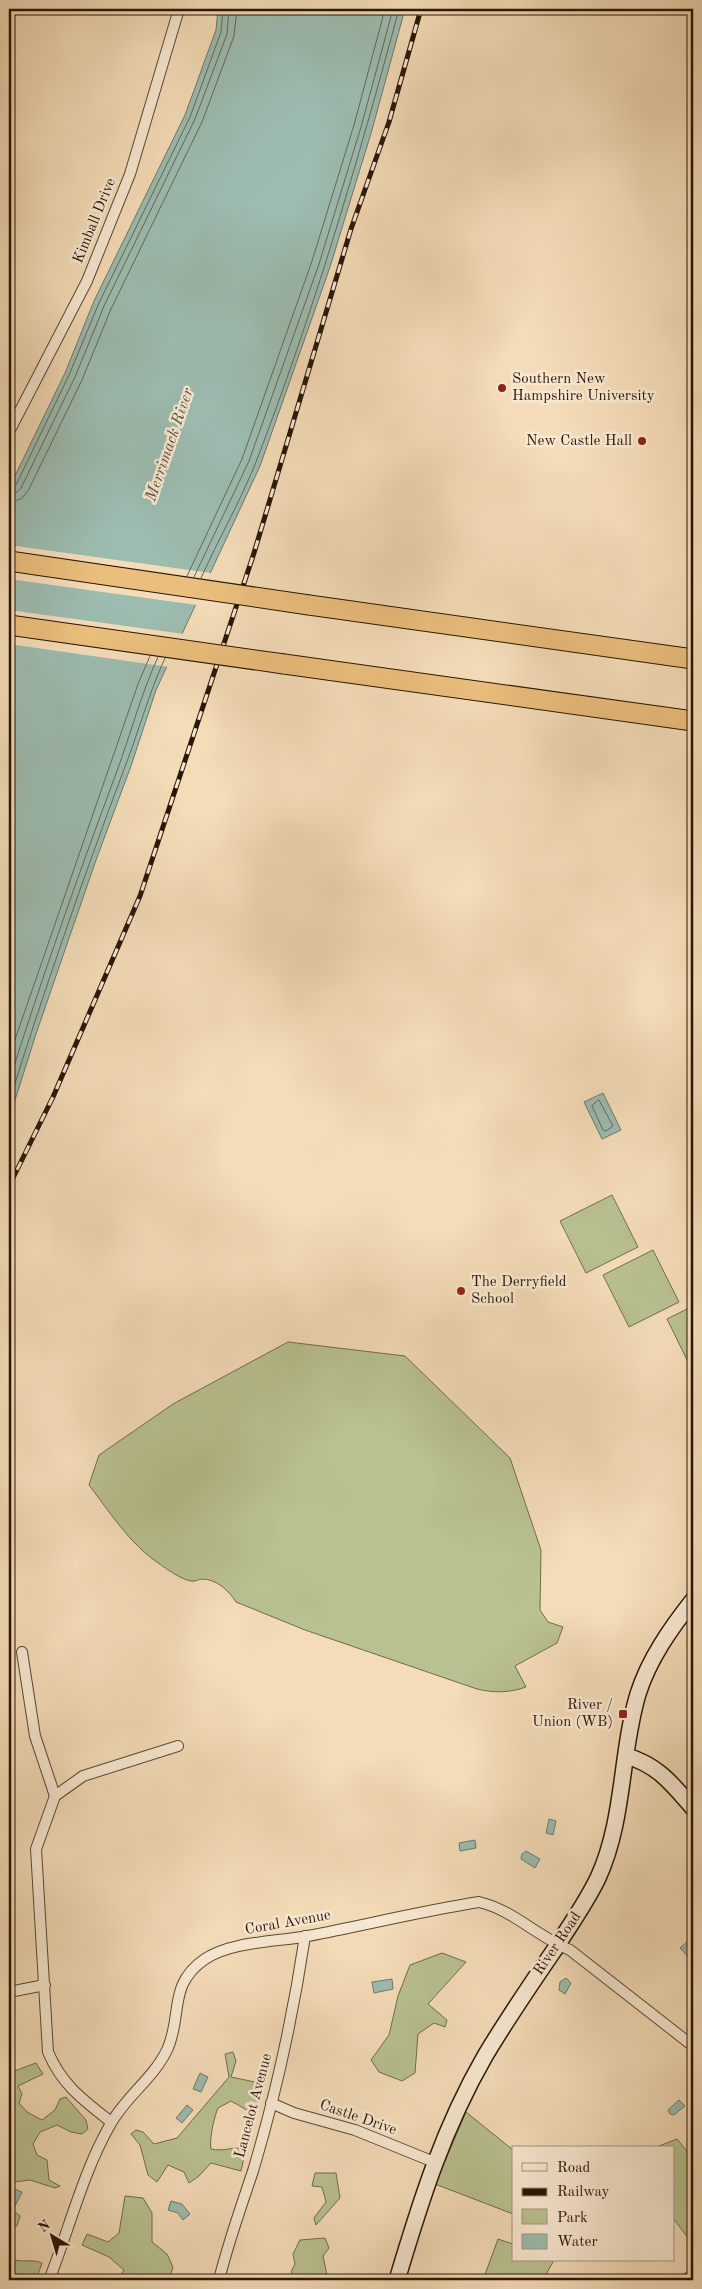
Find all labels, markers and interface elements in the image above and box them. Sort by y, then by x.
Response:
street label: Kimball Drive [71,176,119,266]
place label: Southern New Hampshire University [512,372,655,404]
marker: Southern New Hampshire University [496,382,508,394]
water label: Merrimack River [143,385,197,505]
place label: New Castle Hall [526,434,632,449]
marker: New Castle Hall [636,435,648,447]
place label: The Derryfield School [471,1275,567,1307]
marker: The Derryfield School [455,1285,467,1297]
place label: River / Union (WB) [532,1698,613,1730]
marker: River / Union (WB) [617,1708,629,1720]
street label: Coral Avenue [244,1908,332,1938]
street label: River Road [531,1910,585,1978]
street label: Lancelot Avenue [233,2052,275,2160]
street label: Castle Drive [318,2098,399,2138]
legend [512,2146,674,2262]
text: Road [557,2161,591,2176]
text: Railway [557,2185,610,2200]
text: Park [557,2211,588,2226]
north arrow [28,2212,78,2262]
text: N [36,2218,53,2235]
text: Water [557,2235,598,2250]

